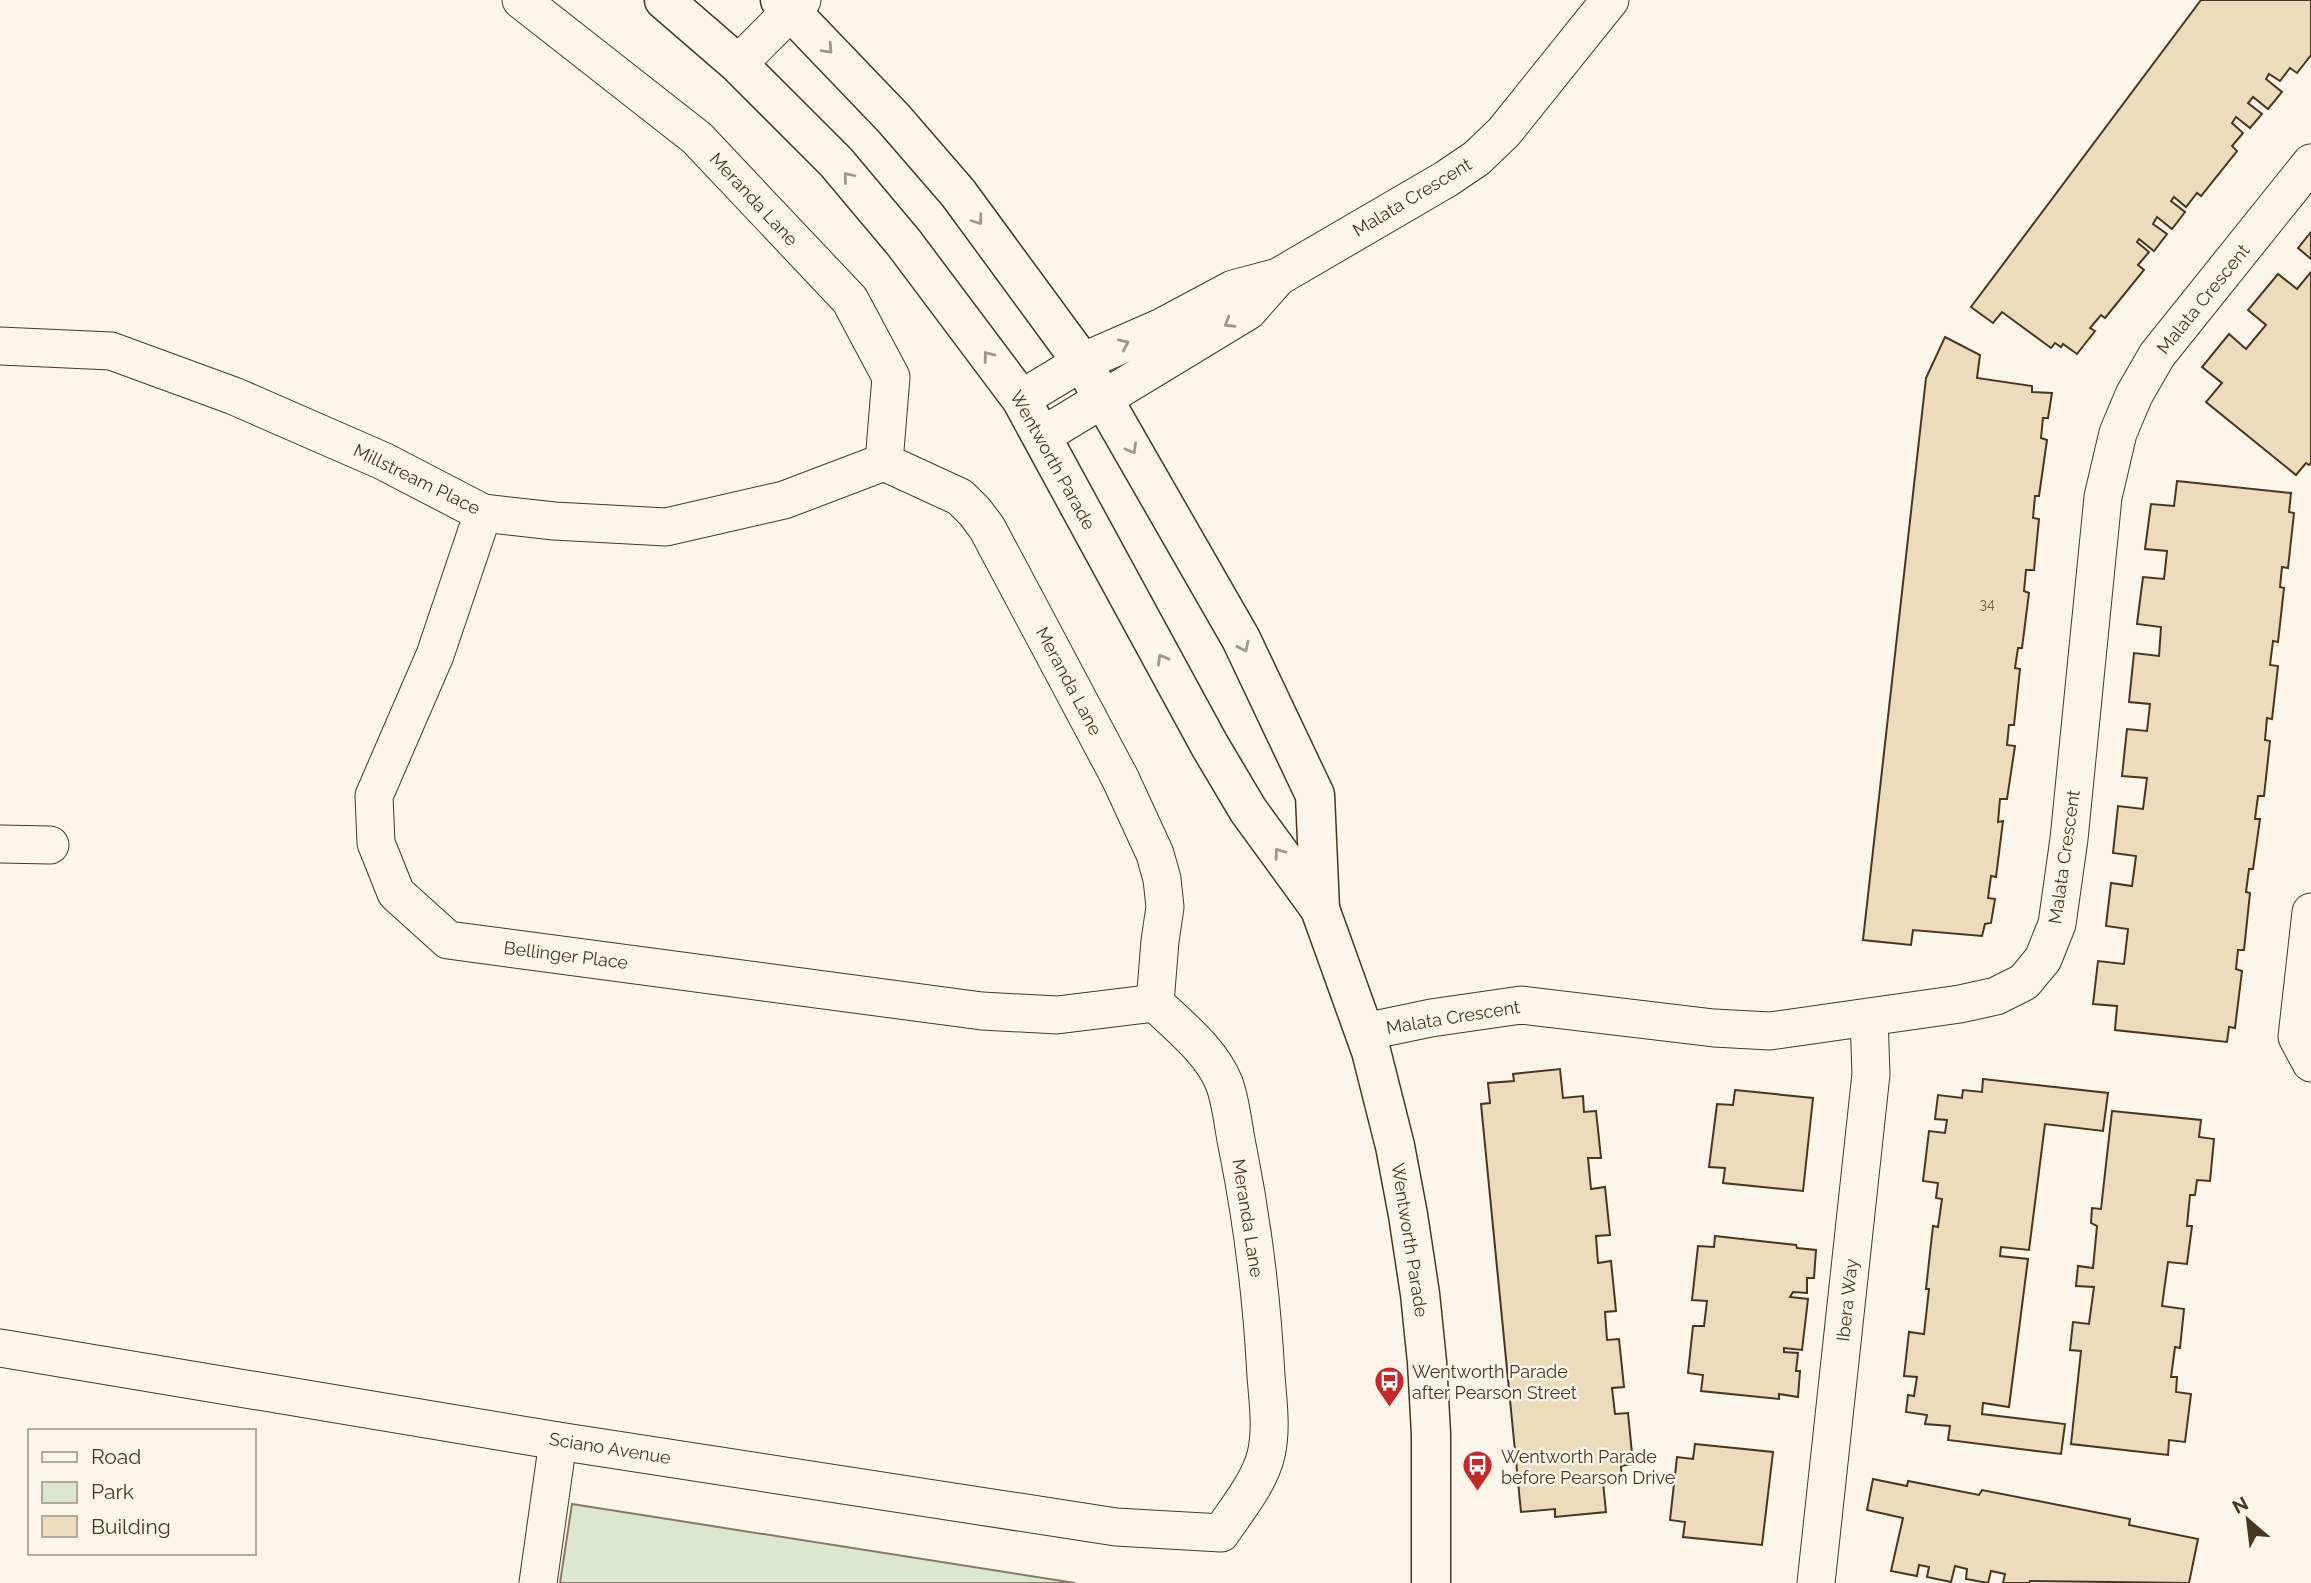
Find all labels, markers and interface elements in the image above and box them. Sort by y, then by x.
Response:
one-way arrow [820,41,833,54]
street label: Meranda Lane [705,148,803,250]
street label: Malata Crescent [1349,153,1475,241]
one-way arrow [844,172,856,185]
one-way arrow [969,212,982,225]
street label: Malata Crescent [2152,240,2254,358]
one-way arrow [1223,315,1236,328]
one-way arrow [1117,338,1129,352]
one-way arrow [984,351,997,363]
street label: Wentworth Parade [1006,387,1100,534]
street label: Millstream Place [350,439,484,519]
one-way arrow [1123,442,1136,455]
house number: 34 [1979,596,1995,612]
street label: Meranda Lane [1032,623,1107,739]
one-way arrow [1236,640,1250,652]
one-way arrow [1157,653,1171,666]
street label: Malata Crescent [2044,789,2084,925]
one-way arrow [1275,848,1288,861]
street label: Bellinger Place [503,937,630,973]
street label: Malata Crescent [1385,996,1521,1038]
street label: Meranda Lane [1228,1157,1268,1279]
street label: Wentworth Parade [1387,1161,1433,1319]
street label: Ibera Way [1832,1257,1862,1343]
place label: Wentworth Parade after Pearson Street [1412,1361,1577,1403]
bus stop icon: Wentworth Parade after Pearson Street [1372,1364,1406,1408]
street label: Sciano Avenue [548,1428,673,1468]
legend [28,1429,256,1555]
text: Road [91,1444,141,1469]
place label: Wentworth Parade before Pearson Drive [1501,1446,1676,1488]
bus stop icon: Wentworth Parade before Pearson Drive [1461,1449,1495,1493]
text: Park [91,1479,134,1504]
north arrow [2213,1485,2283,1555]
text: N [2228,1492,2252,1518]
text: Building [91,1514,171,1539]

